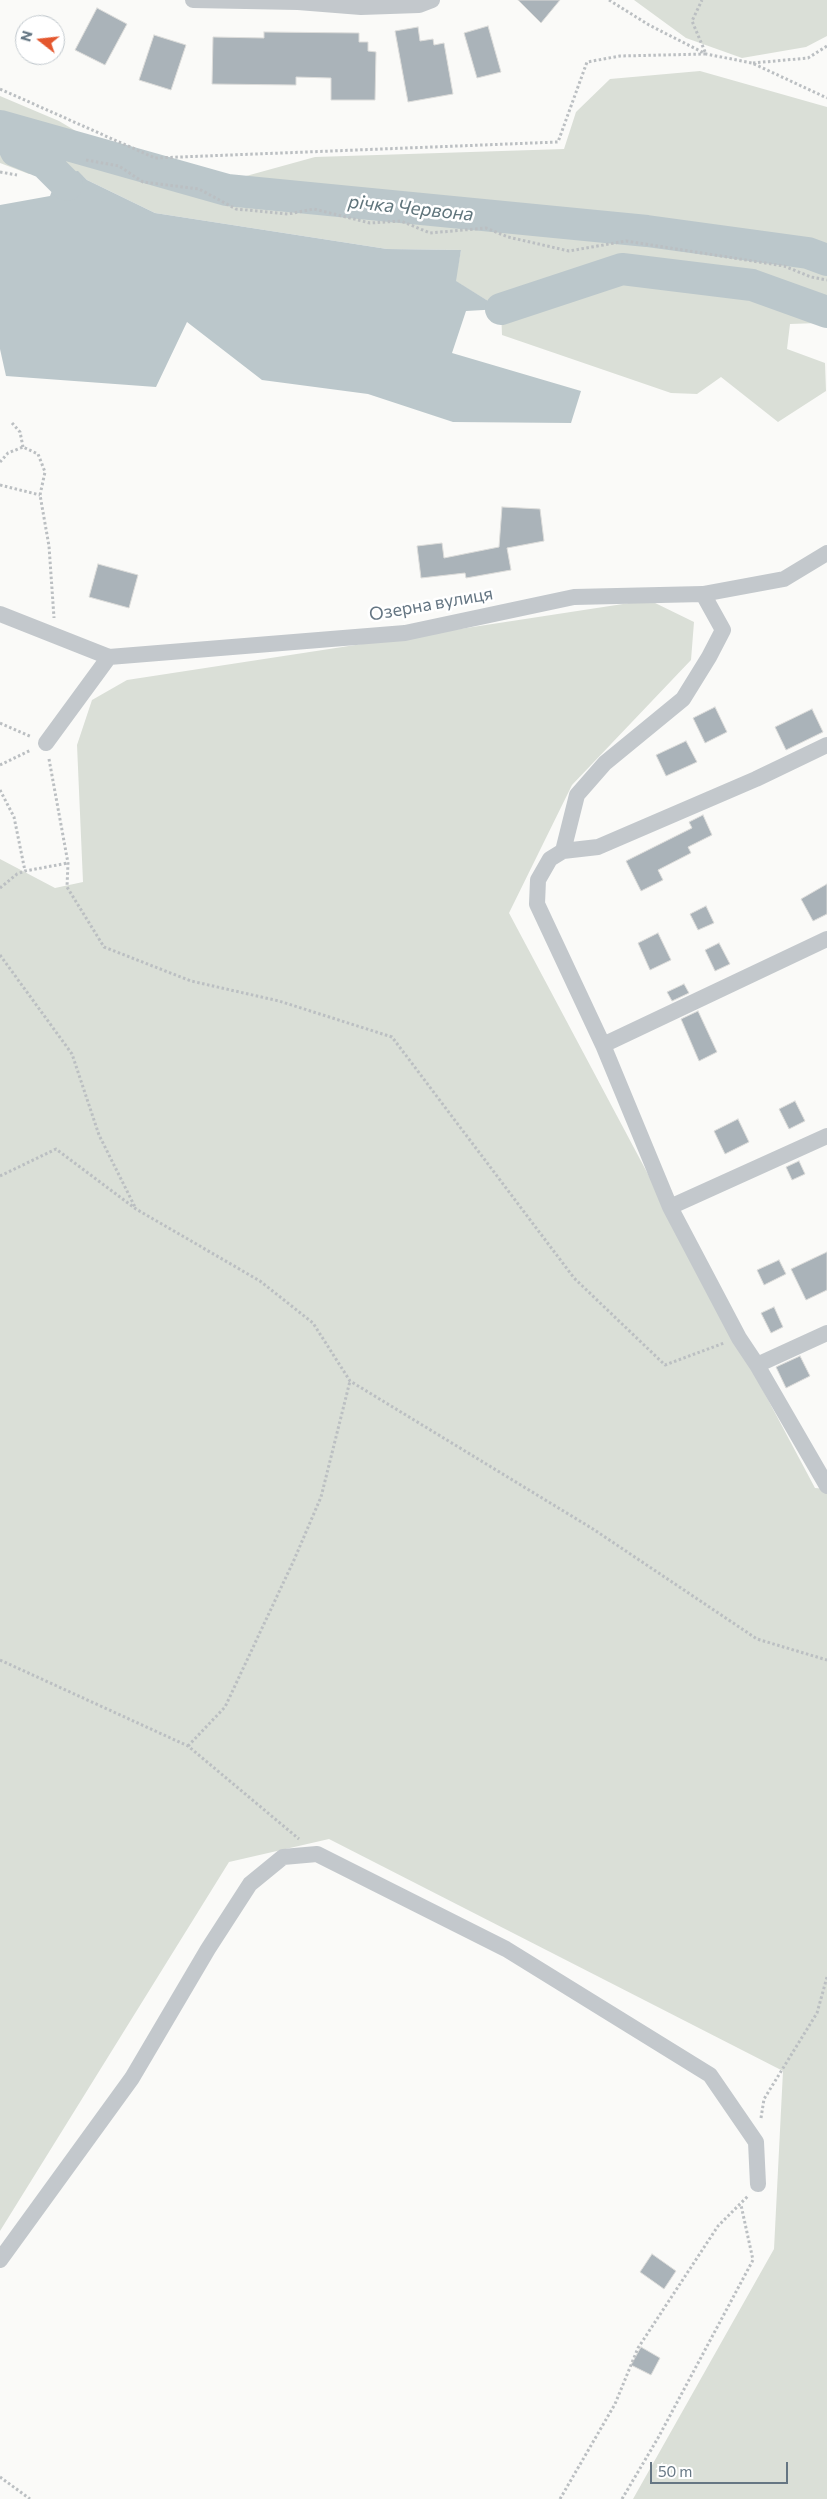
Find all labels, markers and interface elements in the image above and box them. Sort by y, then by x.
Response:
north arrow [15,15,65,65]
text: N [16,29,36,43]
water label: річка Червона [347,190,475,226]
street label: Озерна вулиця [367,582,495,626]
scale bar [652,2452,790,2484]
text: 50 m [658,2462,692,2480]

